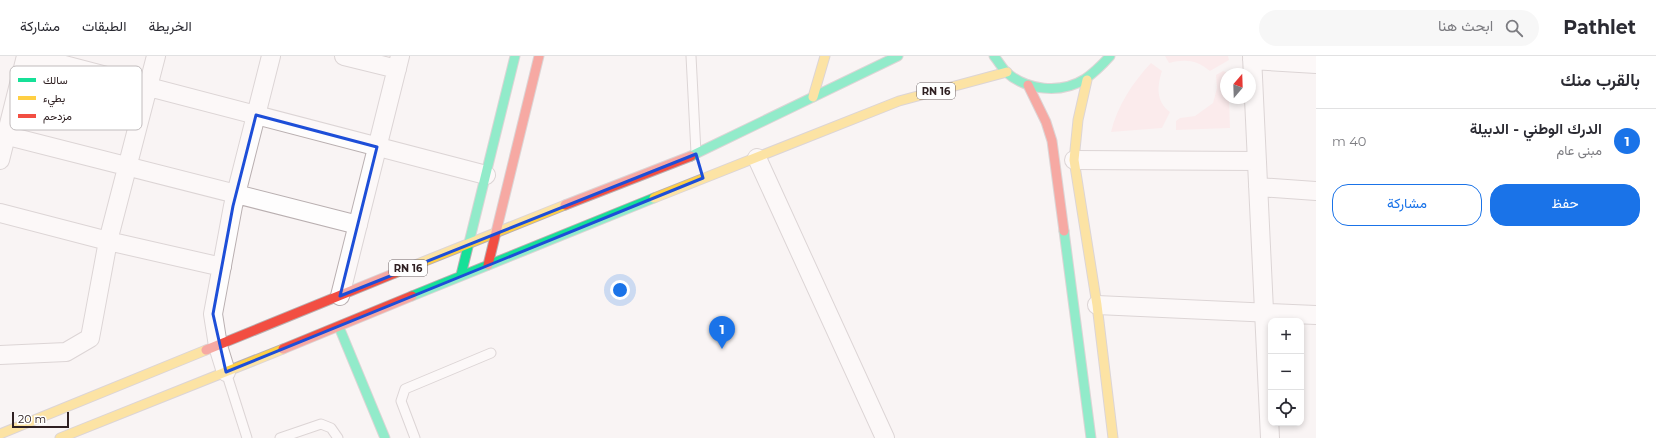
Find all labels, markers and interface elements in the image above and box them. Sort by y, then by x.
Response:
search box [1259,10,1539,46]
text: ابحث هنا [1438,16,1493,35]
text: Pathlet [1563,16,1636,39]
text: مشاركة [20,17,60,35]
text: الطبقات [82,17,126,35]
text: الخريطة [148,17,192,35]
icon: search [1503,17,1525,39]
legend [10,66,142,130]
north arrow [1220,68,1256,104]
text: بالقرب منك [1561,70,1640,90]
text: سالك [43,73,68,87]
road number: RN 16 [917,83,955,99]
text: بطيء [43,91,65,108]
text: مزدحم [43,109,72,124]
text: الدرك الوطني - الدبيلة [1470,119,1602,138]
text: 40 m [1332,133,1366,149]
text: 1 [1624,133,1630,149]
text: مبنى عام [1556,142,1602,158]
button: مشاركة [1332,184,1482,226]
button: حفظ [1490,184,1640,226]
road number: RN 16 [389,260,427,276]
your location [610,280,630,300]
pin: 1 [709,316,735,349]
map controls [1268,318,1304,426]
button: + [1268,318,1304,354]
button: − [1268,354,1304,390]
button: locate [1268,390,1304,426]
scale bar [12,410,69,429]
text: 20 m [18,412,46,426]

